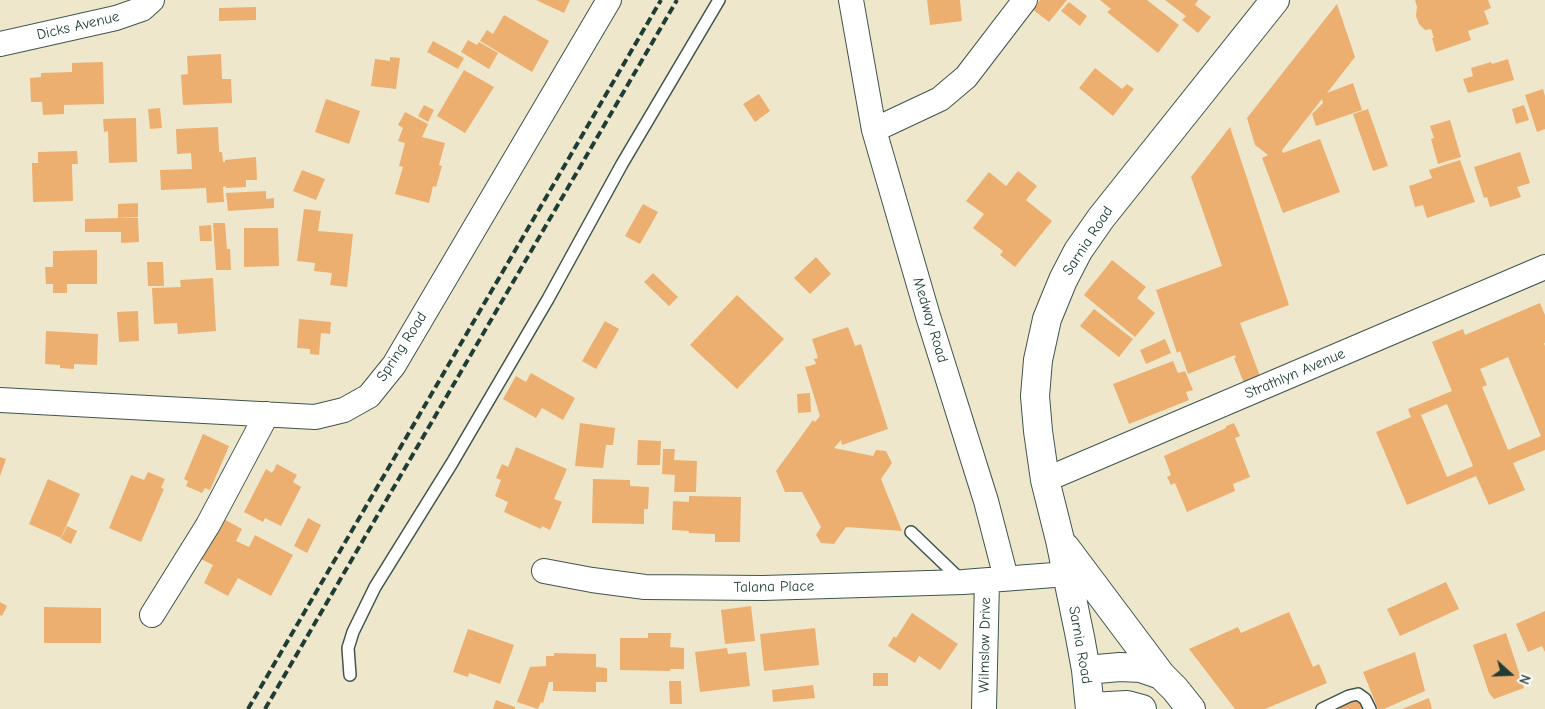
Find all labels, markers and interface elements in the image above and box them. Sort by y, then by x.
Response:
street label: Dicks Avenue [35,8,121,44]
street label: Sarnia Road [1059,203,1117,279]
street label: Medway Road [908,275,952,365]
street label: Spring Road [373,309,431,385]
street label: Strathlyn Avenue [1242,345,1348,403]
street label: Talana Place [734,577,814,597]
street label: Wilmslow Drive [975,597,995,693]
street label: Sarnia Road [1064,605,1096,685]
north arrow [1485,649,1535,699]
text: N [1515,672,1534,686]

